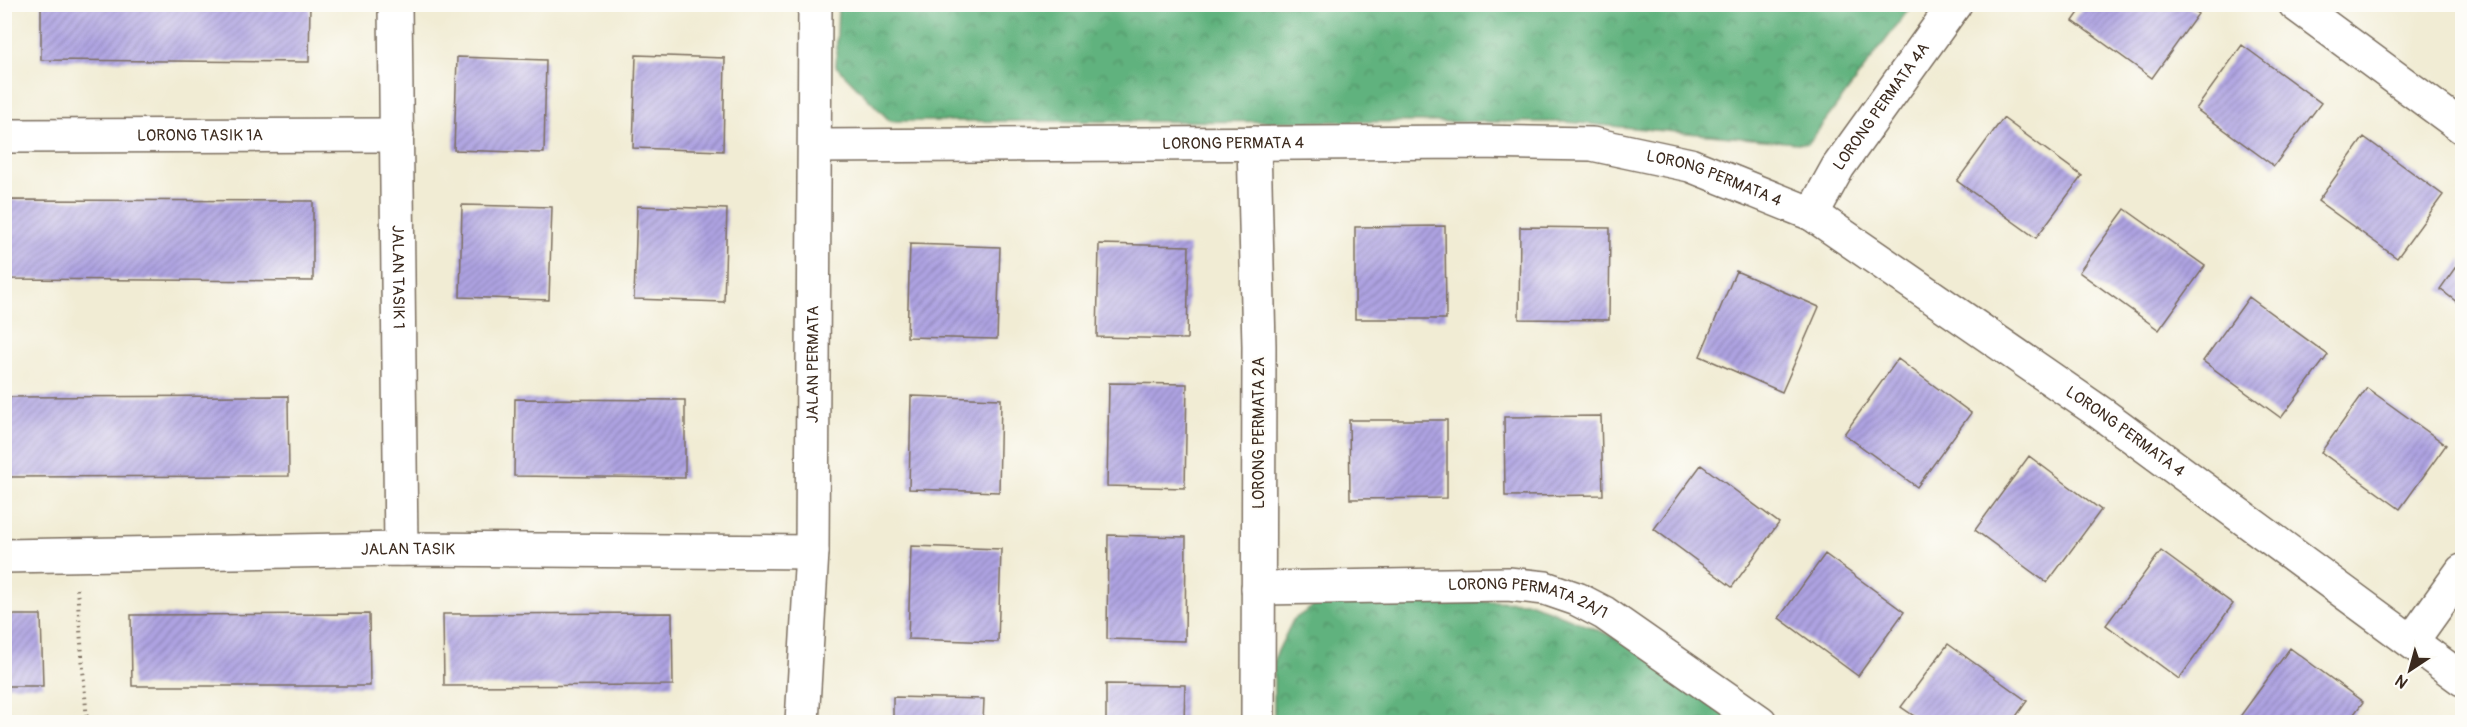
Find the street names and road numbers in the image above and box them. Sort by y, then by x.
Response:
street label: LORONG PERMATA 4A [1829,39,1934,174]
street label: LORONG TASIK 1A [137,125,263,146]
street label: LORONG PERMATA 4 [1162,133,1304,154]
street label: LORONG PERMATA 4 [1645,146,1785,211]
street label: JALAN TASIK 1 [387,225,409,329]
street label: JALAN PERMATA [803,305,823,423]
street label: LORONG PERMATA 2A [1249,357,1269,509]
street label: LORONG PERMATA 4 [2062,382,2189,481]
street label: JALAN TASIK [361,539,455,560]
street label: LORONG PERMATA 2A/1 [1448,574,1611,623]

